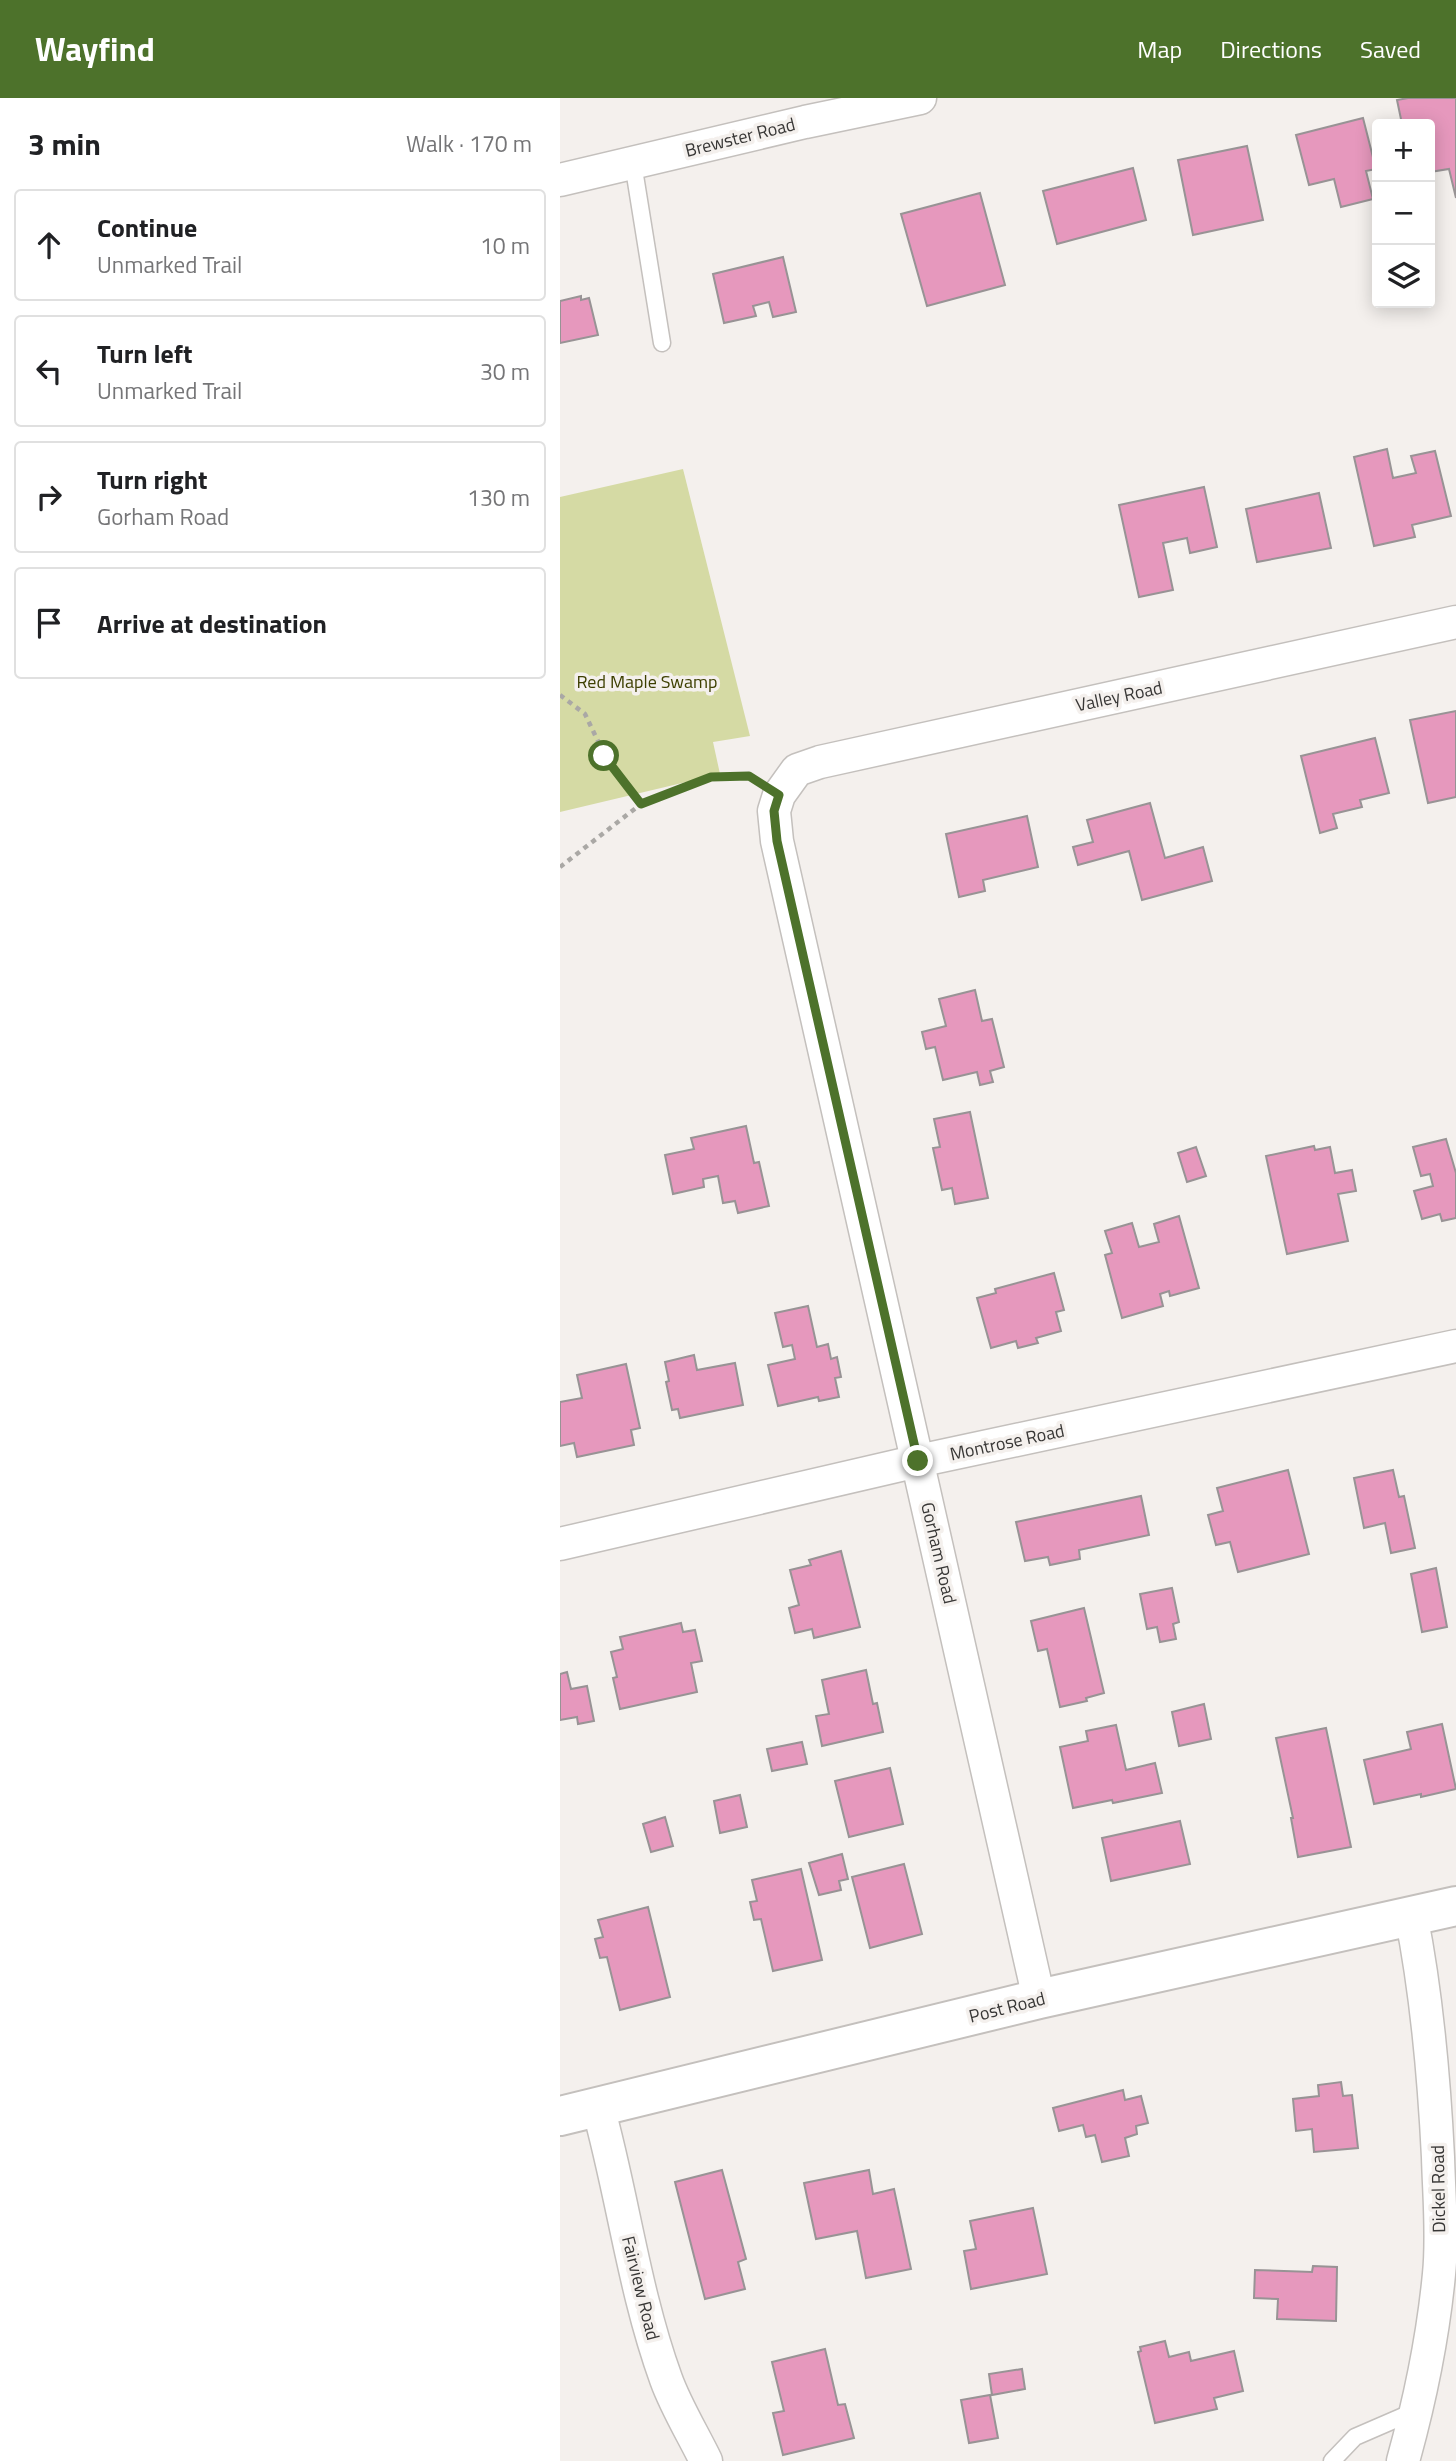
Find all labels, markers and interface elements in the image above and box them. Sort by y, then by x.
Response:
text: Wayfind [35,24,155,74]
text: Map [1137,31,1182,67]
text: Directions [1220,31,1322,67]
text: Saved [1360,31,1421,67]
street label: Brewster Road [682,110,798,164]
map controls [1372,119,1435,308]
button: + [1372,119,1435,182]
text: 3 min [28,121,101,167]
text: Walk · 170 m [406,126,532,161]
button: − [1372,182,1435,245]
text: Continue [97,208,197,247]
icon: ahead [30,226,68,264]
text: 10 m [480,228,530,263]
button: layers [1372,245,1435,308]
text: Unmarked Trail [97,247,242,282]
text: Turn left [97,334,192,373]
icon: left [30,352,68,390]
text: 30 m [480,354,530,389]
text: Unmarked Trail [97,373,242,408]
text: Turn right [97,460,208,499]
icon: right [30,478,68,516]
text: 130 m [467,480,530,515]
text: Gorham Road [97,499,229,534]
icon: arrive [30,604,68,642]
text: Arrive at destination [97,604,327,643]
park label: Red Maple Swamp [576,668,718,695]
street label: Valley Road [1073,674,1165,718]
route start [588,740,619,771]
street label: Montrose Road [947,1417,1067,1467]
route end [902,1445,933,1476]
street label: Gorham Road [914,1500,964,1606]
street label: Post Road [966,1984,1048,2030]
street label: Dickel Road [1424,2145,1452,2233]
street label: Fairview Road [615,2233,667,2343]

